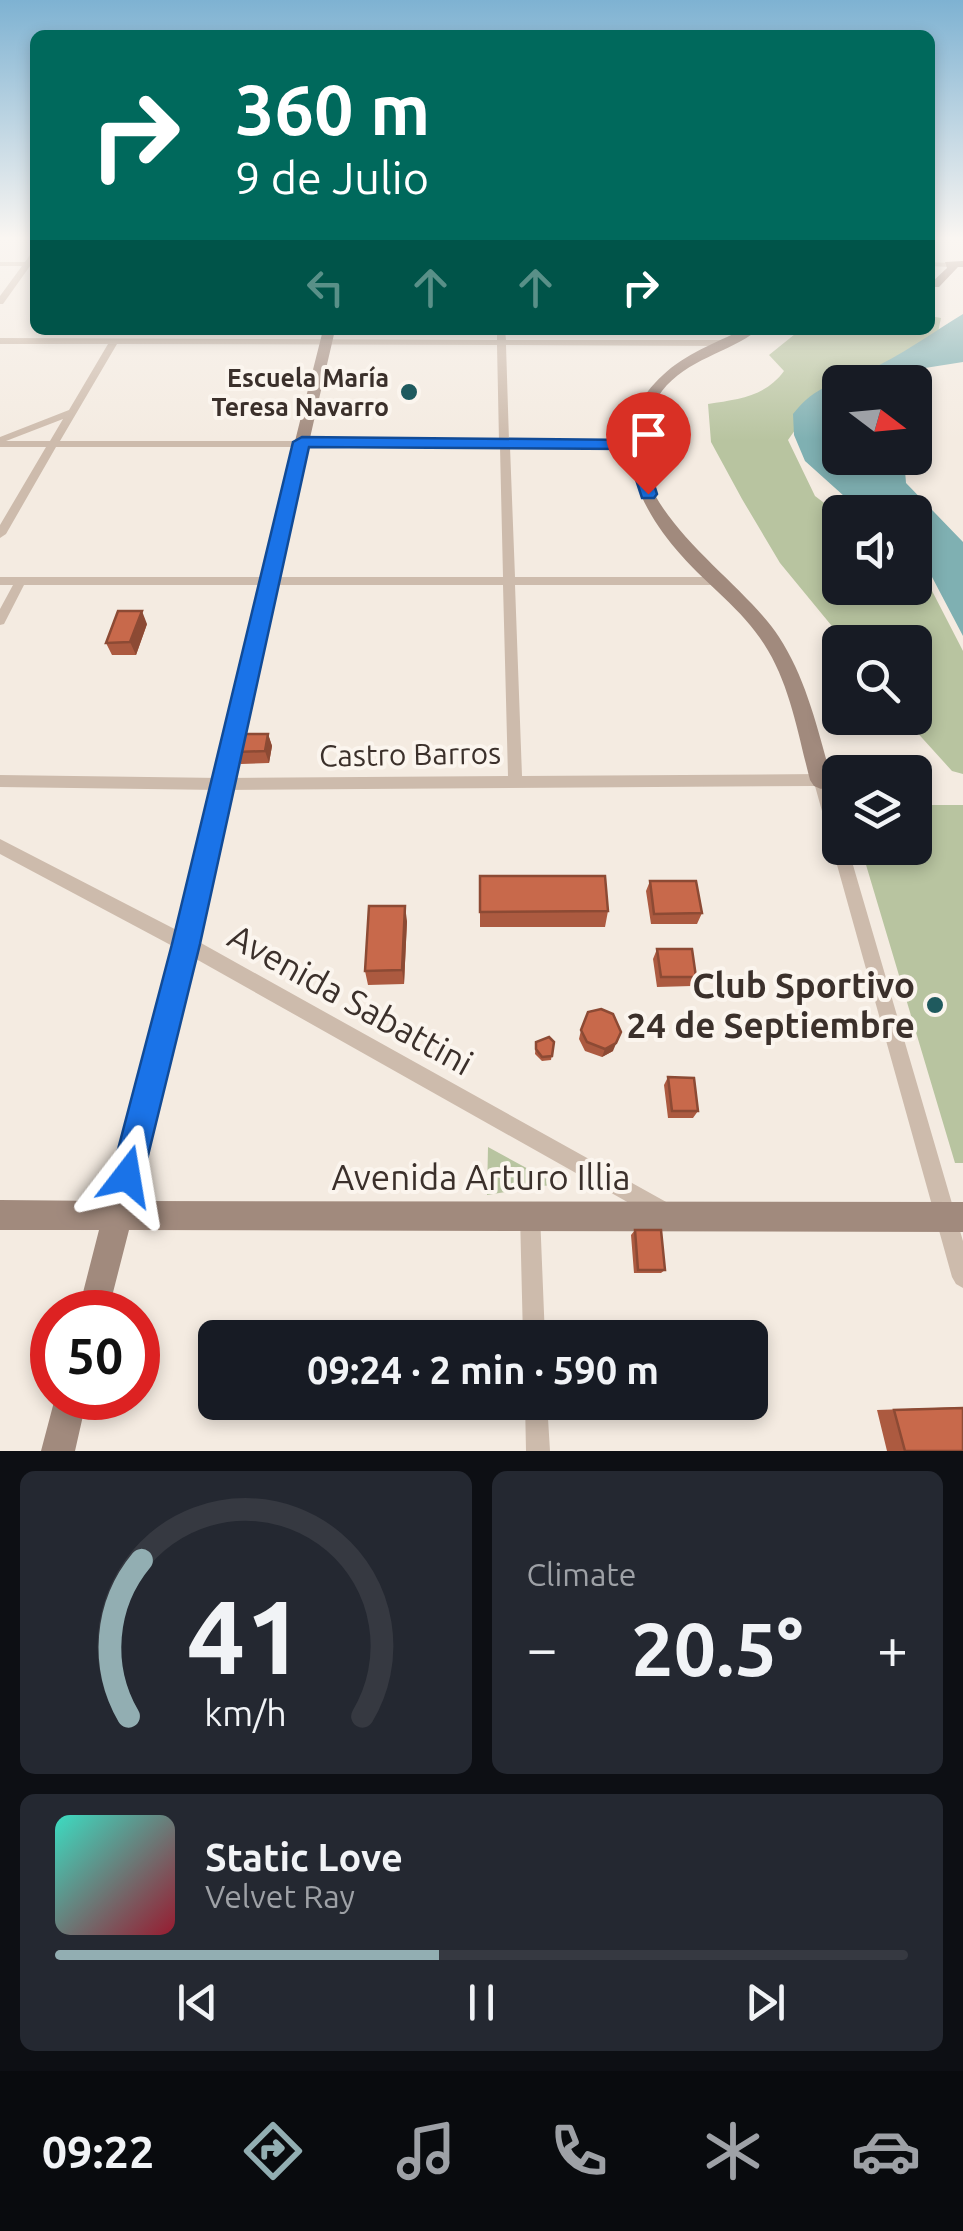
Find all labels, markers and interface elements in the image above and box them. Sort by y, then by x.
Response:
icon: right [70,70,200,200]
text: 360 m [235,70,430,148]
text: 9 de Julio [235,152,429,203]
icon: left [298,260,353,315]
icon: ahead [403,260,458,315]
icon: ahead [508,260,563,315]
icon: right [613,260,668,315]
place label: Escuela María Teresa Navarro [211,364,389,421]
north arrow [822,365,932,475]
map controls [822,365,932,865]
marker: Escuela María Teresa Navarro [398,381,420,403]
pin [606,392,691,495]
icon: arrive [621,407,676,462]
button: sound [822,495,932,605]
button: search [822,625,932,735]
street label: Castro Barros [319,735,501,773]
button: layers [822,755,932,865]
street label: Avenida Sabattini [222,915,480,1083]
place label: Club Sportivo 24 de Septiembre [626,965,915,1045]
marker: Club Sportivo 24 de Septiembre [924,994,946,1016]
position arrow [75,1124,179,1228]
street label: Avenida Arturo Illia [332,1157,630,1197]
speed limit sign: 50 [30,1290,160,1420]
text: 09:24 · 2 min · 590 m [307,1349,659,1391]
text: Climate [527,1556,637,1592]
text: 41 [187,1577,304,1694]
text: 20.5° [631,1606,803,1690]
text: − [527,1617,558,1678]
text: + [877,1617,908,1678]
text: km/h [204,1693,287,1733]
text: Static Love [205,1836,403,1878]
text: Velvet Ray [205,1878,355,1914]
icon: previous [170,1975,225,2030]
icon: pause [454,1975,509,2030]
icon: next [738,1975,793,2030]
icon: directions [238,2116,308,2186]
icon: music [391,2116,461,2186]
icon: phone [544,2116,614,2186]
icon: climate [698,2116,768,2186]
icon: car [851,2116,921,2186]
text: 09:22 [42,2126,154,2177]

